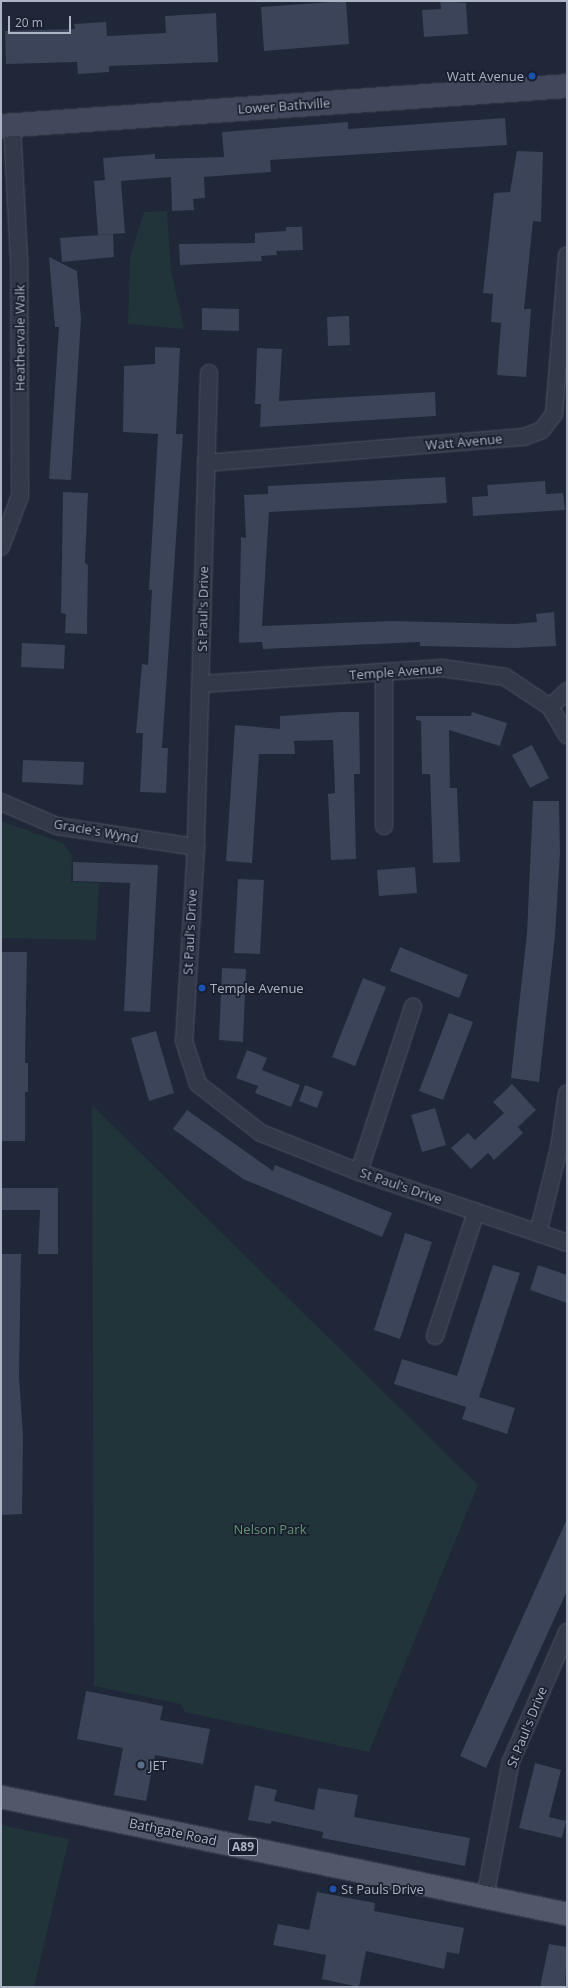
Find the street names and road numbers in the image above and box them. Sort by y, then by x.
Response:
street label: Lower Bathville [237,95,331,117]
street label: Heathervale Walk [12,285,28,391]
street label: Watt Avenue [425,431,503,453]
street label: St Paul's Drive [194,566,212,652]
street label: Temple Avenue [349,661,443,683]
street label: Gracie's Wynd [52,816,140,846]
street label: St Paul's Drive [180,889,200,975]
street label: St Paul's Drive [358,1165,444,1207]
street label: St Paul's Drive [504,1684,550,1770]
street label: Bathgate Road [128,1815,218,1849]
road number: A89 [227,1837,259,1857]

